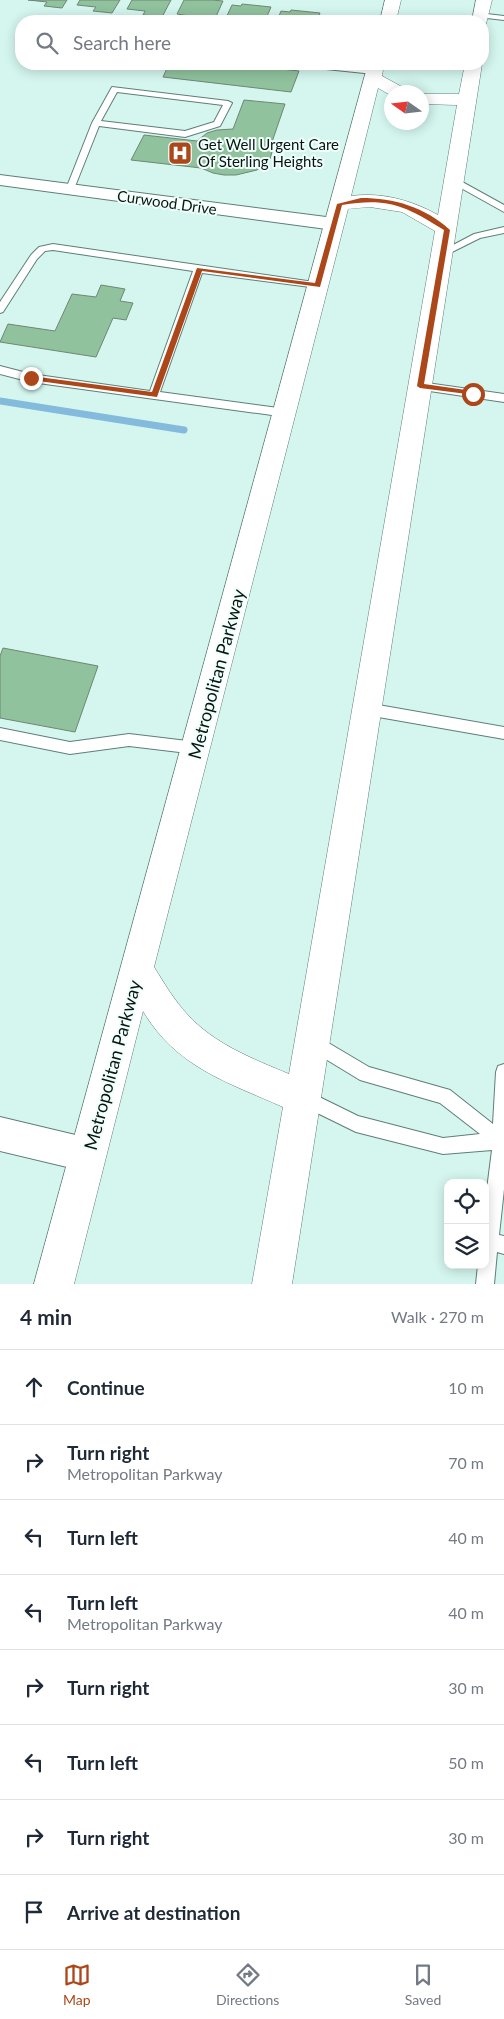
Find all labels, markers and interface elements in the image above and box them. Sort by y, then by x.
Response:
search box [15,15,489,70]
icon: search [33,29,61,57]
text: Search here [73,31,171,54]
north arrow [384,85,429,130]
place label: Get Well Urgent Care Of Sterling Heights [198,135,339,170]
hospital icon: Get Well Urgent Care Of Sterling Heights [167,140,193,166]
street label: Curwood Drive [116,186,218,218]
route end [20,367,43,390]
route start [462,383,485,406]
street label: Metropolitan Parkway [183,586,249,761]
street label: Metropolitan Parkway [79,977,145,1152]
map controls [444,1179,489,1269]
button: locate [444,1179,489,1224]
button: layers [444,1224,489,1269]
text: 4 min [20,1304,72,1329]
text: Walk · 270 m [391,1307,484,1326]
icon: ahead [20,1373,48,1401]
text: Continue [67,1376,145,1399]
text: 10 m [448,1378,484,1397]
text: Turn right [67,1441,149,1464]
icon: right [20,1448,48,1476]
text: 70 m [448,1453,484,1472]
text: Metropolitan Parkway [67,1464,222,1483]
icon: left [20,1523,48,1551]
text: Turn left [67,1526,138,1549]
text: 40 m [448,1528,484,1547]
text: Turn left [67,1591,138,1614]
icon: left [20,1598,48,1626]
text: 40 m [448,1603,484,1622]
text: Metropolitan Parkway [67,1614,222,1633]
icon: right [20,1673,48,1701]
text: Turn right [67,1676,149,1699]
text: 30 m [448,1678,484,1697]
icon: left [20,1748,48,1776]
text: Turn left [67,1751,138,1774]
text: 50 m [448,1753,484,1772]
icon: right [20,1823,48,1851]
text: Turn right [67,1826,149,1849]
text: 30 m [448,1828,484,1847]
icon: arrive [20,1898,48,1926]
text: Arrive at destination [67,1901,240,1924]
tab: Map [63,1961,91,2008]
tab: Directions [216,1961,279,2008]
tab: Saved [405,1961,441,2008]

